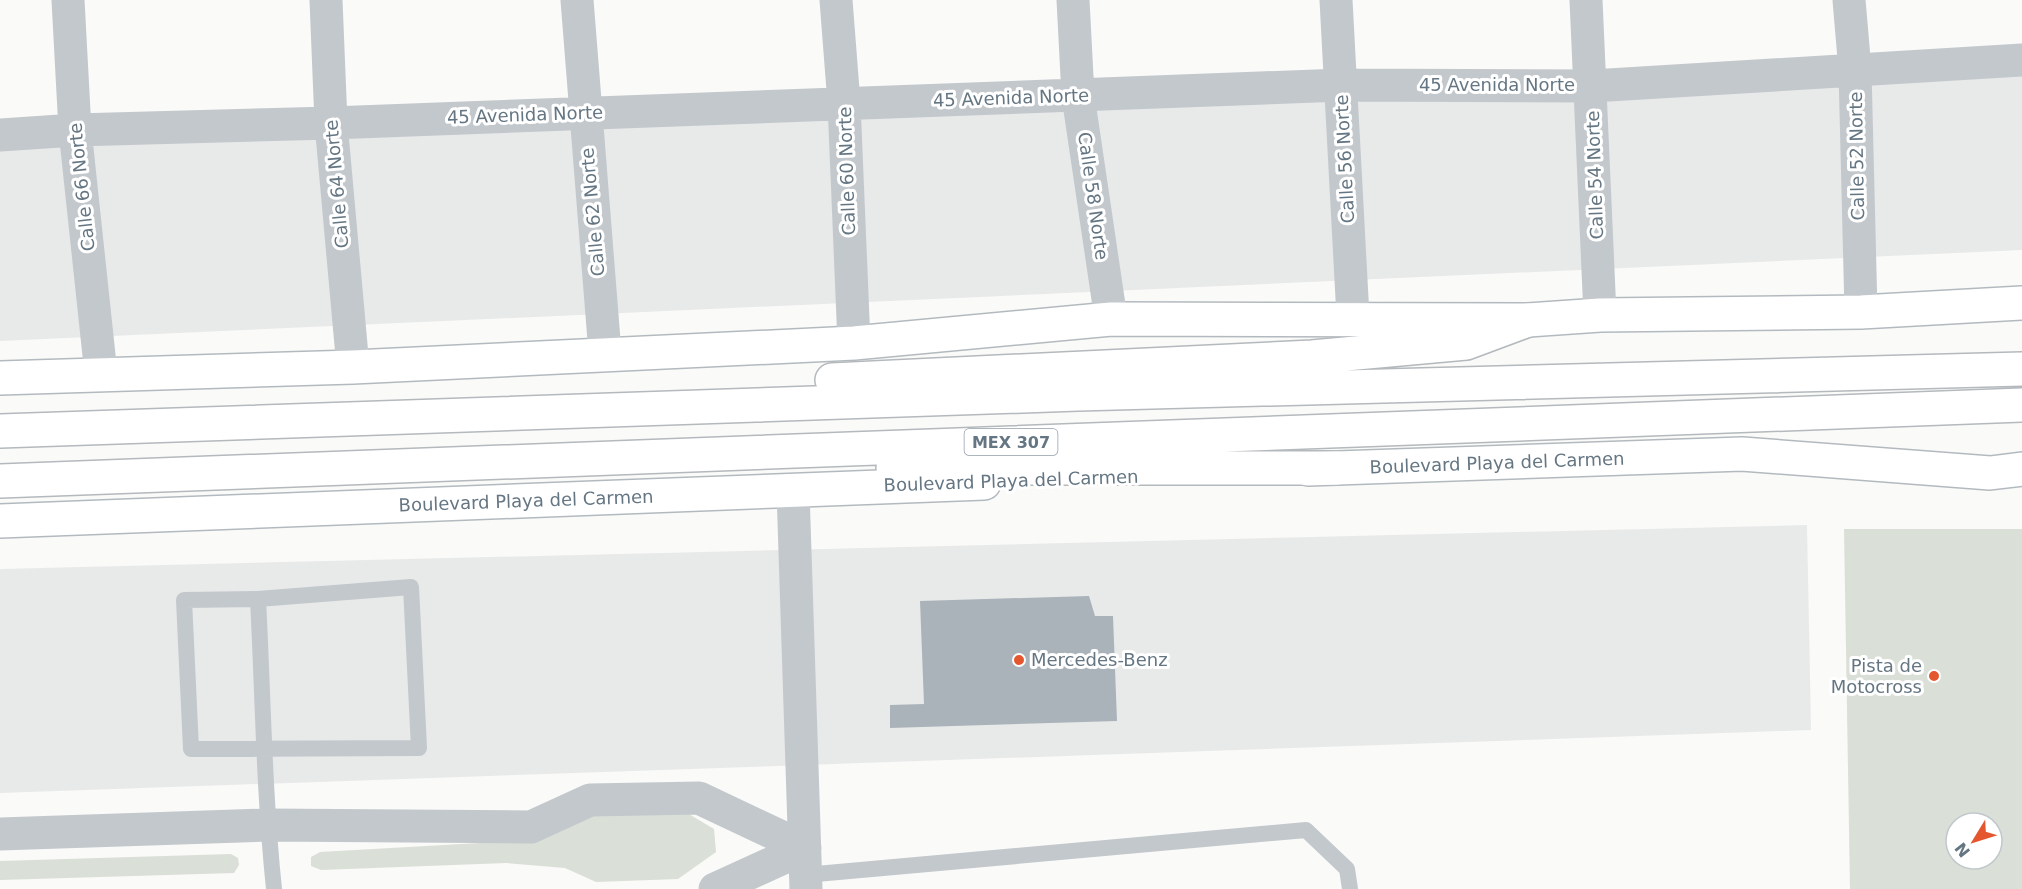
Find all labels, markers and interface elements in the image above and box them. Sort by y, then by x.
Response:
street label: 45 Avenida Norte [1419,74,1575,95]
street label: 45 Avenida Norte [933,84,1089,111]
street label: Calle 52 Norte [1845,91,1868,221]
street label: Calle 56 Norte [1331,94,1358,224]
street label: 45 Avenida Norte [447,101,603,128]
street label: Calle 60 Norte [834,106,859,236]
street label: Calle 54 Norte [1582,110,1607,240]
street label: Calle 64 Norte [320,119,353,249]
street label: Calle 66 Norte [64,122,99,252]
street label: Calle 58 Norte [1074,131,1113,261]
street label: Calle 62 Norte [576,147,609,277]
road number: MEX 307 [964,429,1058,455]
street label: Boulevard Playa del Carmen [1369,448,1625,477]
street label: Boulevard Playa del Carmen [883,466,1139,495]
street label: Boulevard Playa del Carmen [398,486,654,515]
place label: Mercedes-Benz [1031,649,1168,670]
marker: Mercedes-Benz [1012,653,1026,667]
place label: Pista de Motocross [1831,655,1922,697]
marker: Pista de Motocross [1927,669,1941,683]
north arrow [1944,811,2004,871]
text: N [1951,839,1974,861]

